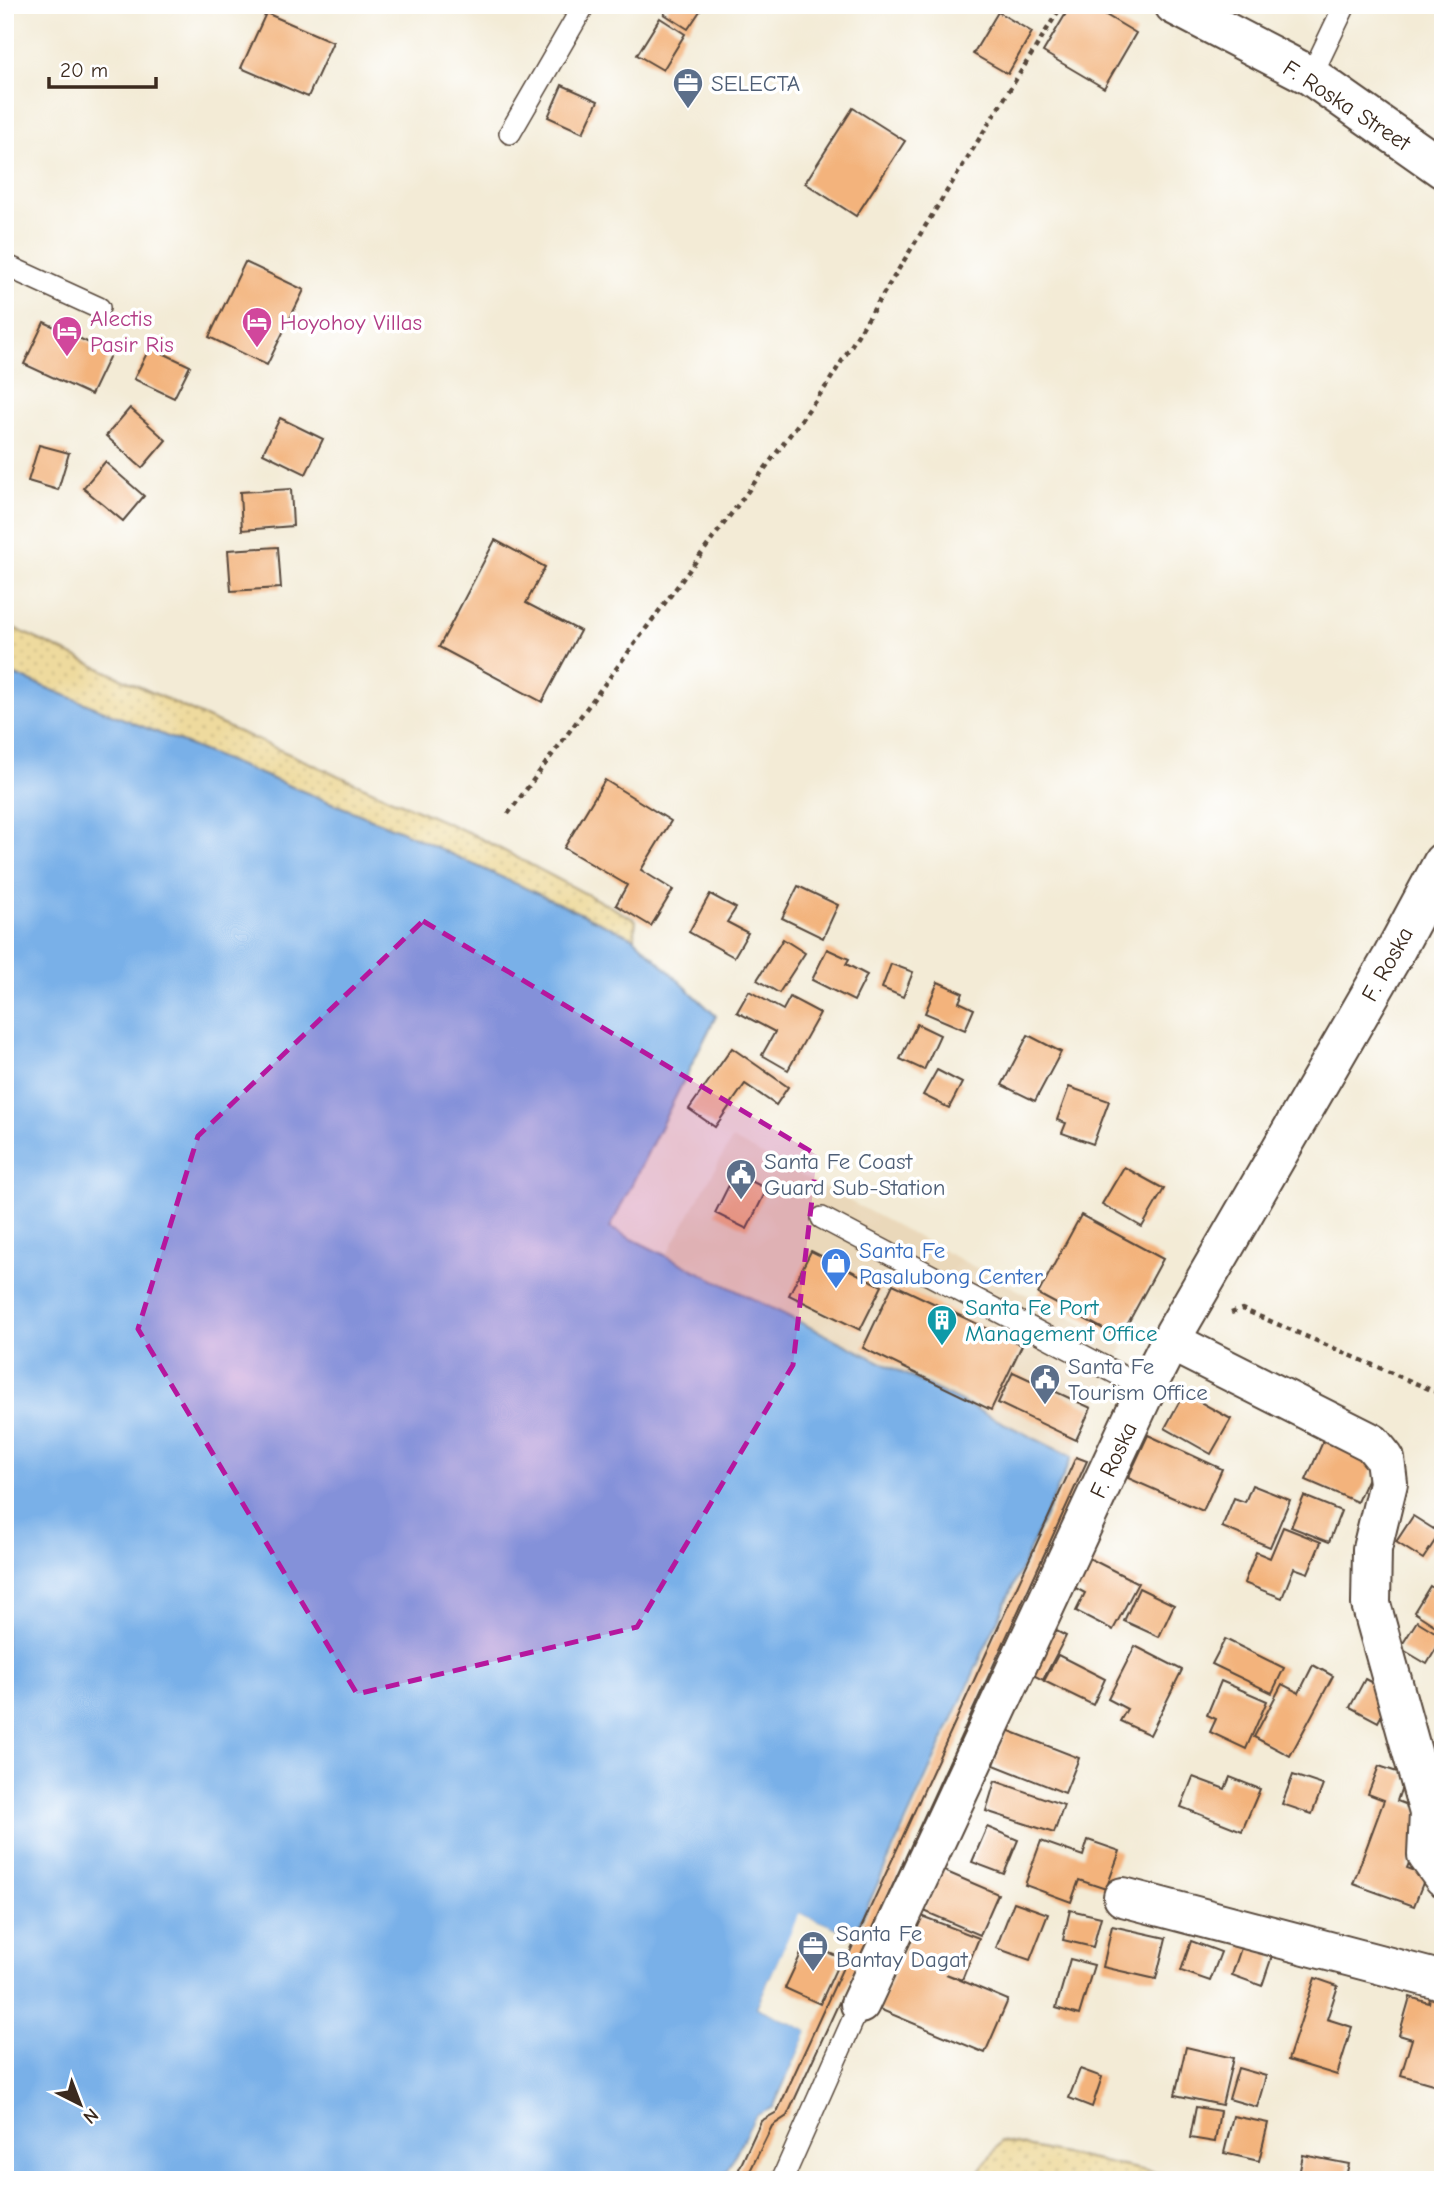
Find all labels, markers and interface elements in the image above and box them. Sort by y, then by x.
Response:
scale bar [49,46,156,90]
street label: F. Roska Street [1278,54,1417,157]
text: 20 m [60,58,108,82]
office icon: SELECTA [671,66,705,110]
place label: SELECTA [711,70,800,97]
place label: Alectis Pasir Ris [90,305,174,358]
hotel icon: Hoyohoy Villas [240,305,274,349]
place label: Hoyohoy Villas [280,309,422,336]
hotel icon: Alectis Pasir Ris [50,314,84,358]
street label: F. Roska [1356,922,1419,1006]
place label: Santa Fe Coast Guard Sub-Station [764,1148,946,1201]
public building icon: Santa Fe Coast Guard Sub-Station [724,1157,758,1201]
place label: Santa Fe Pasalubong Center [859,1237,1044,1290]
shop icon: Santa Fe Pasalubong Center [819,1246,853,1290]
place label: Santa Fe Port Management Office [965,1294,1157,1347]
building icon: Santa Fe Port Management Office [925,1303,959,1347]
place label: Santa Fe Tourism Office [1068,1353,1208,1406]
public building icon: Santa Fe Tourism Office [1028,1362,1062,1406]
street label: F. Roska [1084,1418,1143,1503]
place label: Santa Fe Bantay Dagat [836,1920,969,1973]
office icon: Santa Fe Bantay Dagat [796,1929,830,1973]
north arrow [46,2070,116,2140]
text: N [79,2104,103,2128]

